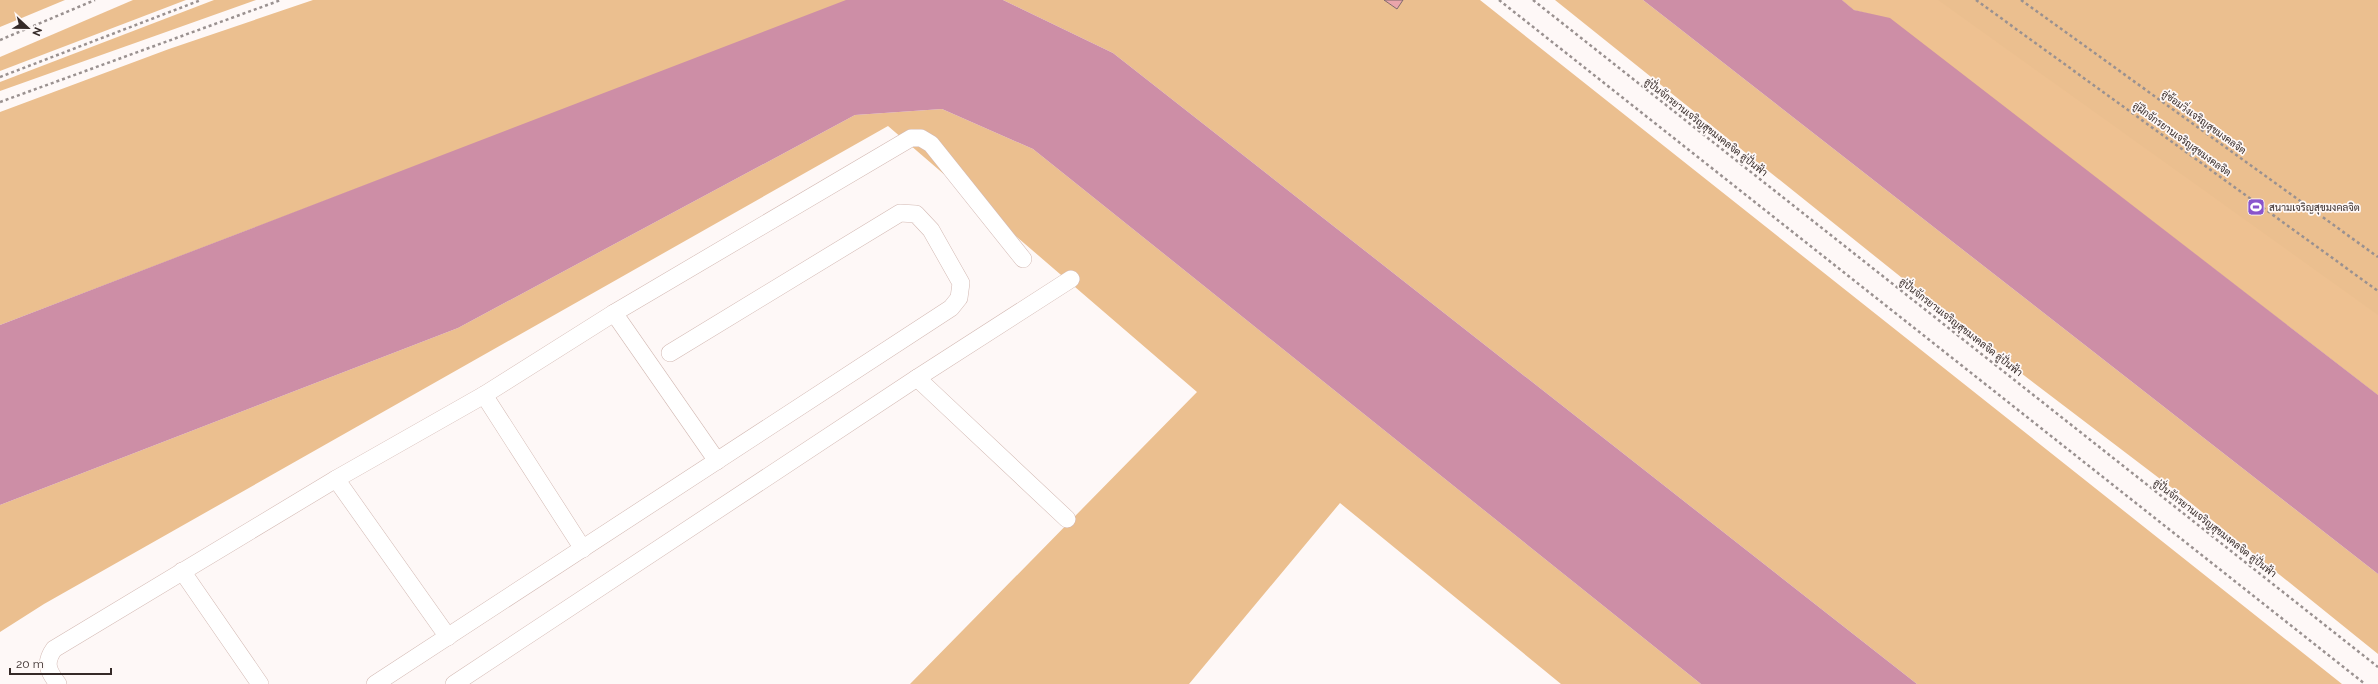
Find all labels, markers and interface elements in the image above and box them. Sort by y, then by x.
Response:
north arrow [8,8,48,48]
text: N [29,25,44,38]
street label: ลู่ปั่นจักรยานเจริญสุขมงคลจิต ลู่ปั่นฟ้า [1641,74,1771,180]
street label: ลู่ซ้อมวิ่งเจริญสุขมงคลจิต [2159,86,2250,158]
street label: ลู่ฝึกจักรยานเจริญสุขมงคลจิต [2130,99,2234,180]
sports icon: สนามเจริญสุขมงคลจิต [2246,197,2266,217]
place label: สนามเจริญสุขมงคลจิต [2269,202,2360,215]
street label: ลู่ปั่นจักรยานเจริญสุขมงคลจิต ลู่ปั่นฟ้า [1896,274,2026,380]
street label: ลู่ปั่นจักรยานเจริญสุขมงคลจิต ลู่ปั่นฟ้า [2150,475,2280,581]
scale bar [10,650,111,676]
text: 20 m [16,657,44,671]

